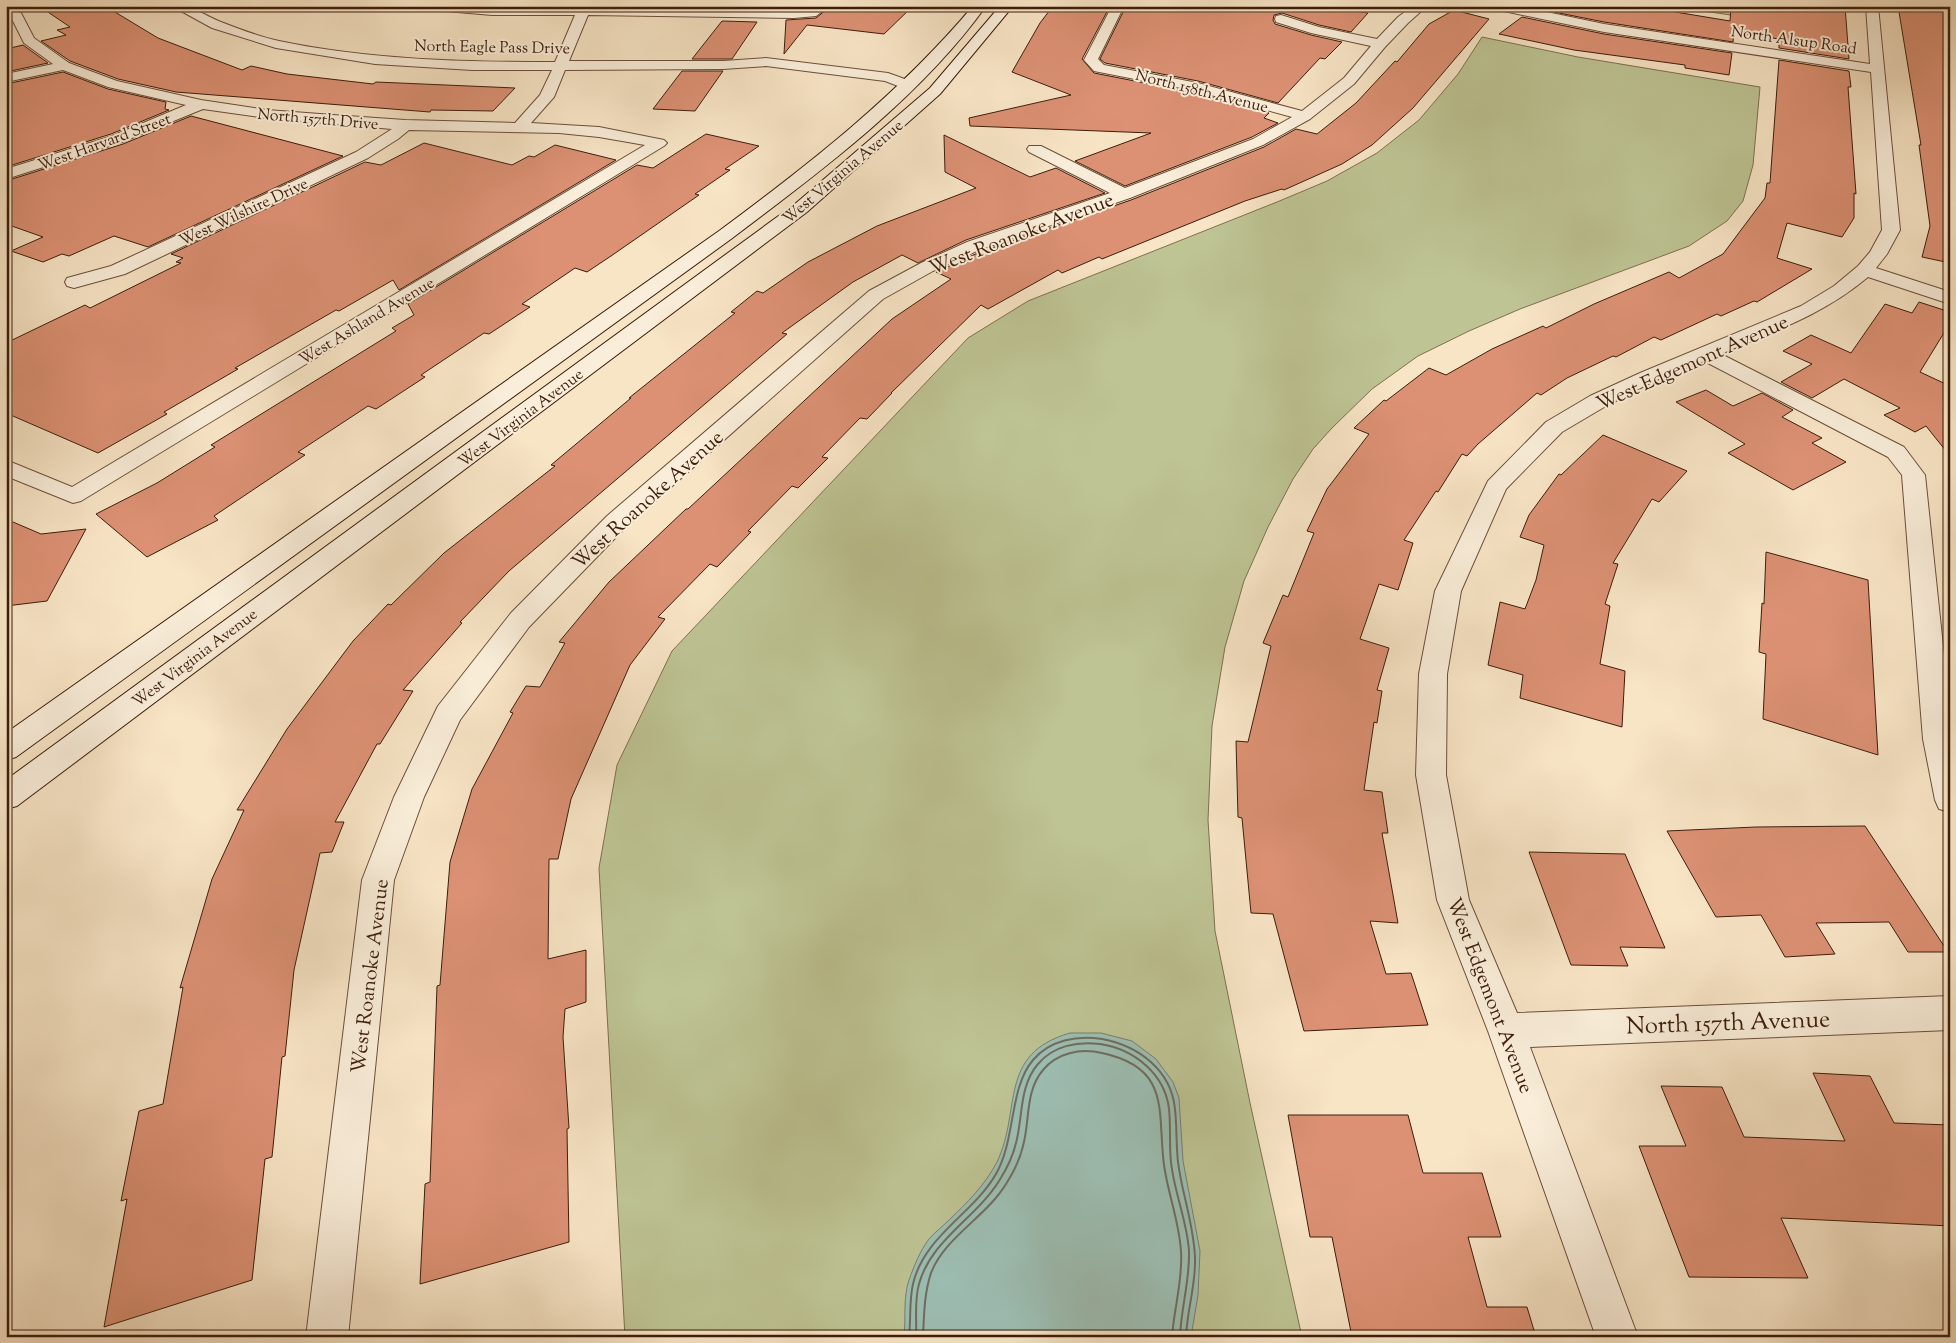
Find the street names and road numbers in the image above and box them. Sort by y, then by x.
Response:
street label: North Alsup Road [1729,21,1858,62]
street label: North Eagle Pass Drive [414,36,570,61]
street label: North 158th Avenue [1133,65,1270,120]
street label: North 157th Drive [256,104,379,137]
street label: West Harvard Street [35,108,175,178]
street label: West Virginia Avenue [778,115,909,231]
street label: West Wilshire Drive [176,173,312,253]
street label: West Roanoke Avenue [925,187,1119,284]
street label: West Ashland Avenue [295,272,439,372]
street label: West Edgemont Avenue [1592,309,1794,420]
street label: West Virginia Avenue [454,364,589,474]
street label: West Roanoke Avenue [566,425,731,577]
street label: West Virginia Avenue [128,604,263,714]
street label: West Roanoke Avenue [345,877,398,1075]
street label: West Edgemont Avenue [1438,894,1539,1098]
street label: North 157th Avenue [1625,1003,1831,1045]

